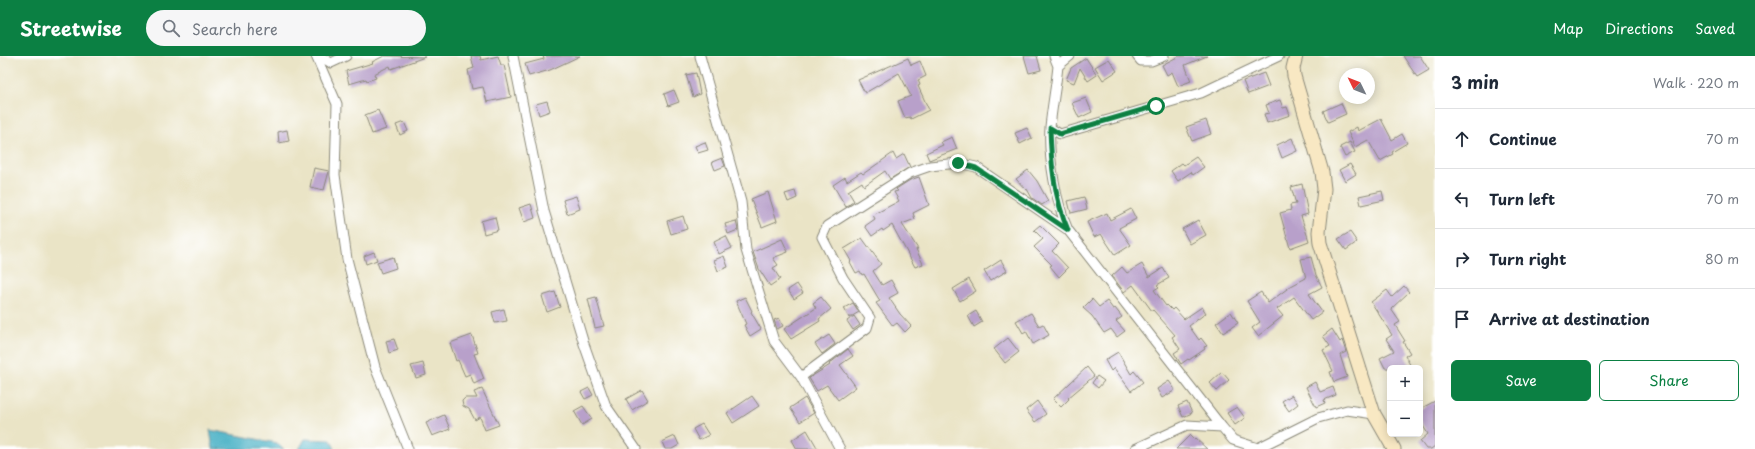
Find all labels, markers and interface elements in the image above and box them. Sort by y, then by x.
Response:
search box [146,10,426,46]
text: Streetwise [20,14,122,42]
icon: search [160,17,182,39]
text: Search here [192,17,278,40]
text: Map [1553,18,1583,39]
text: Directions [1605,18,1673,39]
text: Saved [1695,18,1735,39]
north arrow [1339,68,1375,104]
text: 3 min [1451,69,1499,95]
text: Walk · 220 m [1653,73,1739,92]
route start [1147,97,1165,115]
text: Continue [1489,127,1557,150]
icon: ahead [1451,128,1473,150]
text: 70 m [1706,129,1739,148]
route end [949,154,967,172]
text: Turn left [1489,187,1555,210]
icon: left [1451,188,1473,210]
text: 70 m [1706,189,1739,208]
text: Turn right [1489,247,1566,270]
icon: right [1451,248,1473,270]
text: 80 m [1705,249,1739,268]
text: Arrive at destination [1489,307,1650,330]
icon: arrive [1451,308,1473,330]
button: Save [1451,360,1591,401]
button: Share [1599,360,1739,401]
map controls [1387,365,1423,437]
button: + [1387,365,1423,401]
button: − [1387,401,1423,437]

